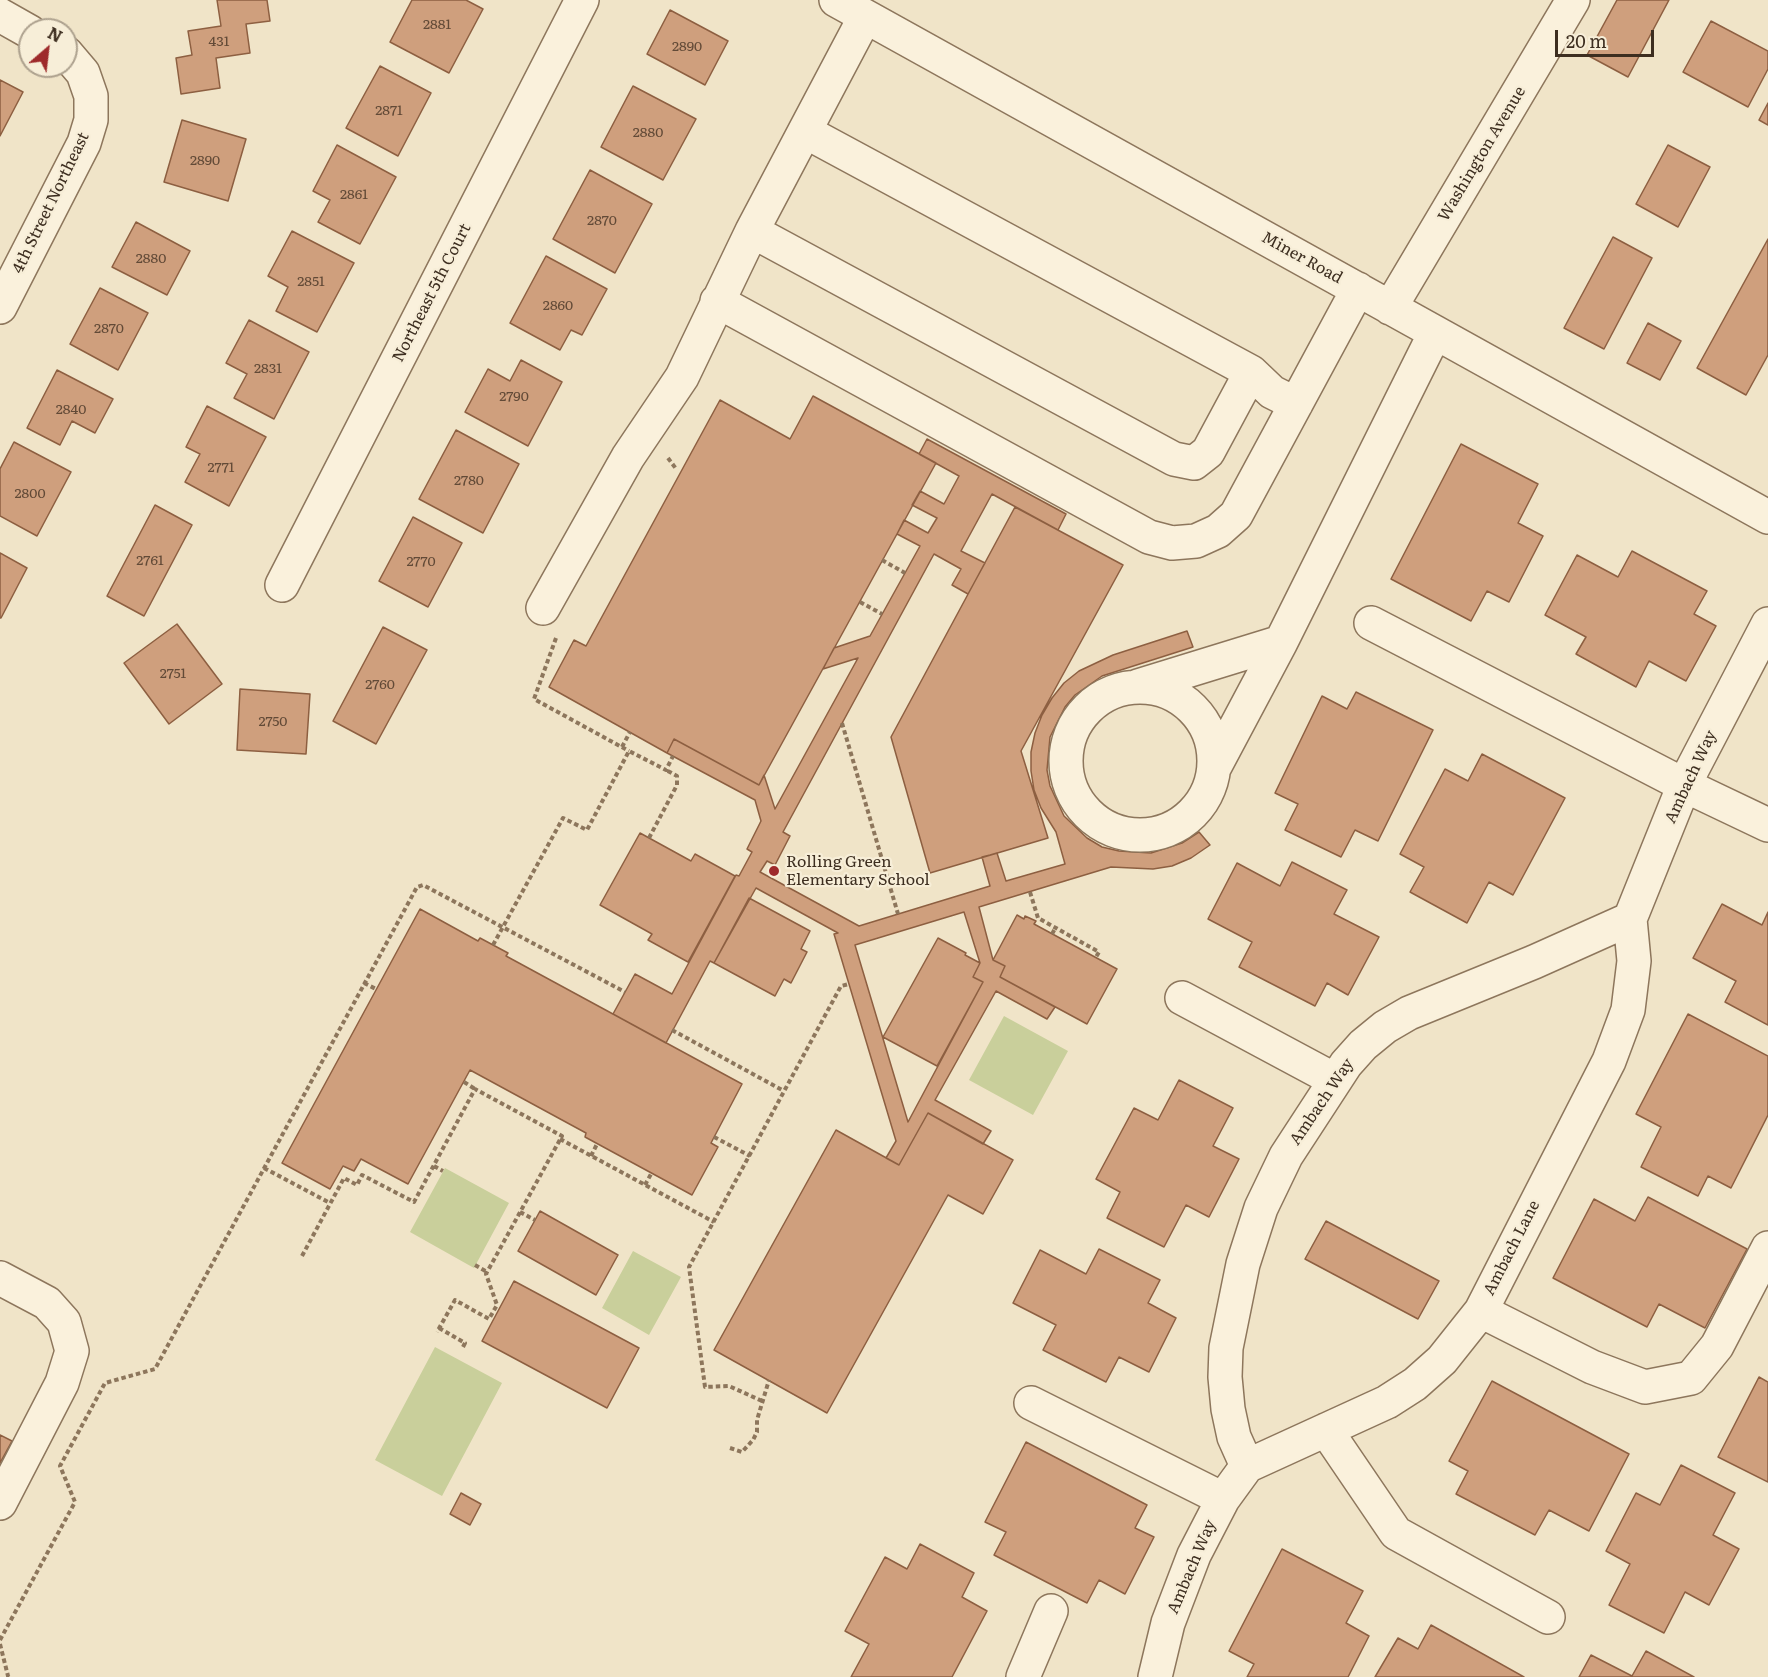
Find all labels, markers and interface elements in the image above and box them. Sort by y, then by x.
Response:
house number: 2881 [423,17,451,33]
north arrow [18,18,78,78]
scale bar [1558,18,1657,56]
text: N [44,20,67,48]
text: 20 m [1566,27,1607,54]
house number: 431 [209,34,229,50]
house number: 2890 [672,39,702,55]
street label: Washington Avenue [1434,83,1530,225]
house number: 2871 [375,103,403,119]
house number: 2880 [633,125,663,141]
street label: 4th Street Northeast [8,129,94,277]
house number: 2890 [190,153,220,169]
house number: 2861 [340,187,368,203]
house number: 2870 [587,213,617,229]
street label: Northeast 5th Court [389,221,475,365]
street label: Miner Road [1258,228,1346,288]
house number: 2880 [136,251,166,267]
house number: 2851 [297,274,325,290]
house number: 2860 [543,298,573,314]
house number: 2870 [94,321,124,337]
house number: 2831 [254,361,282,377]
house number: 2790 [499,389,529,405]
house number: 2840 [56,402,86,418]
house number: 2771 [208,460,234,476]
house number: 2780 [454,473,484,489]
house number: 2800 [15,486,45,502]
house number: 2761 [136,553,164,569]
house number: 2770 [406,554,436,570]
house number: 2751 [160,666,186,682]
house number: 2760 [365,677,395,693]
house number: 2750 [259,714,287,730]
street label: Ambach Way [1661,727,1721,827]
place label: Rolling Green Elementary School [786,852,930,890]
marker: Rolling Green Elementary School [767,864,781,878]
street label: Ambach Way [1286,1055,1358,1149]
street label: Ambach Lane [1480,1197,1544,1299]
street label: Ambach Way [1164,1517,1220,1617]

